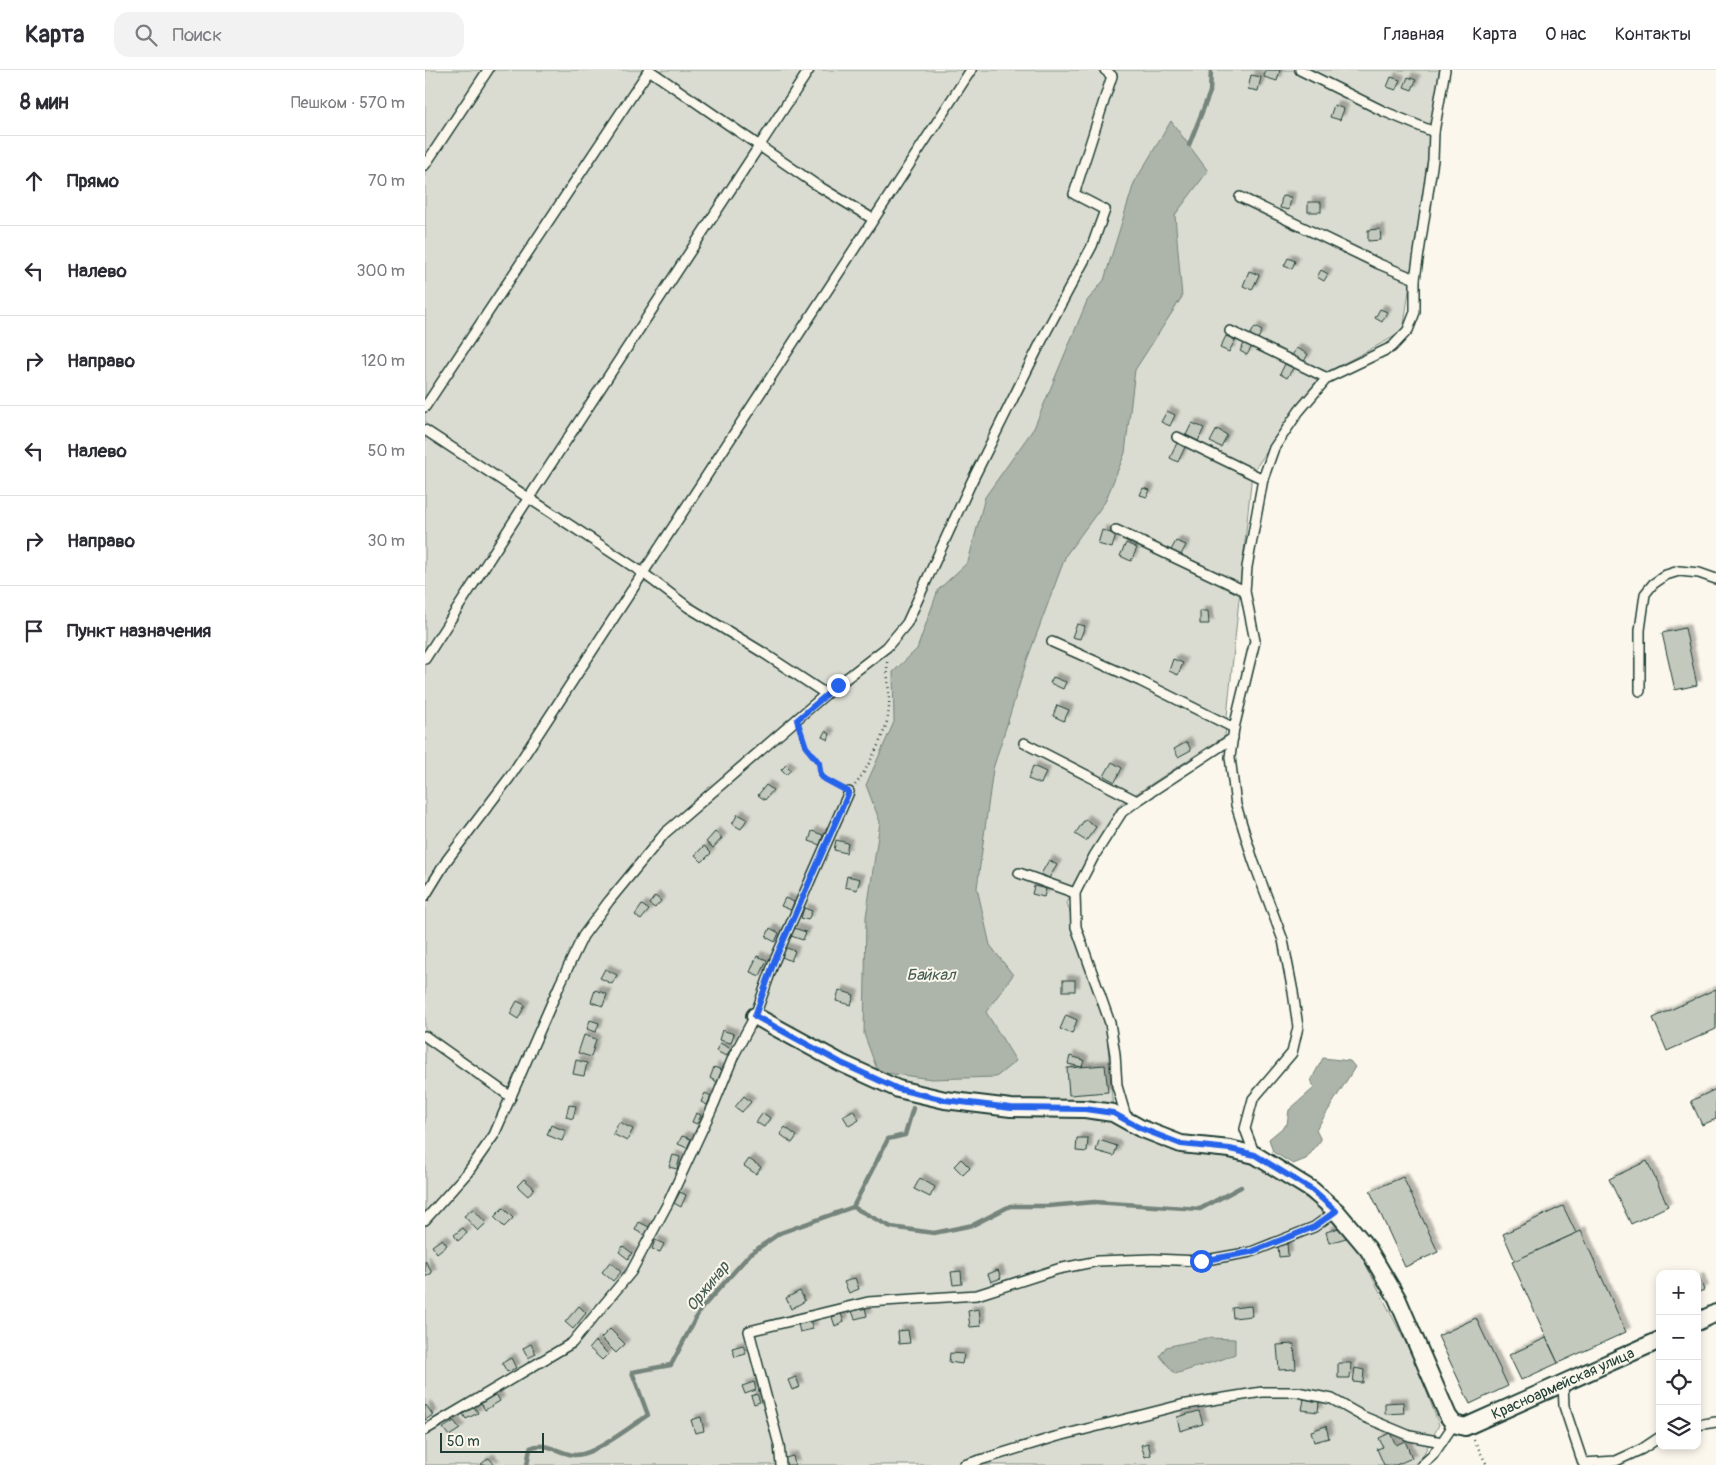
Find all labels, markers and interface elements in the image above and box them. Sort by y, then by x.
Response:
search box [114,12,464,57]
text: Карта [25,20,84,49]
icon: search [132,21,160,49]
text: Поиск [172,23,222,47]
text: Главная [1383,23,1444,46]
text: Карта [1472,23,1517,46]
text: О нас [1545,23,1587,46]
text: Контакты [1615,23,1691,46]
text: 8 мин [20,89,69,116]
text: Пешком · 570 m [291,93,405,113]
icon: ahead [20,167,48,195]
text: Прямо [67,169,119,193]
text: 70 m [368,171,405,191]
icon: left [20,257,48,285]
text: Налево [67,259,127,283]
text: 300 m [357,261,405,281]
icon: right [20,347,48,375]
text: Направо [67,349,135,373]
text: 120 m [361,351,405,371]
icon: left [20,437,48,465]
text: Налево [67,439,127,463]
text: 50 m [368,441,405,461]
icon: right [20,527,48,555]
text: Направо [67,529,135,553]
text: 30 m [367,531,405,551]
icon: arrive [20,617,48,645]
text: Пункт назначения [67,619,211,643]
route end [827,674,850,697]
water label: Байкал [907,965,957,985]
route start [1190,1250,1213,1273]
water label: Оржинар [682,1257,735,1315]
map controls [1656,1270,1701,1450]
button: + [1656,1270,1701,1315]
button: − [1656,1315,1701,1360]
street label: Красноармейская улица [1489,1344,1637,1424]
button: locate [1656,1360,1701,1405]
button: layers [1656,1405,1701,1450]
scale bar [440,1430,544,1453]
text: 50 m [447,1433,480,1450]

